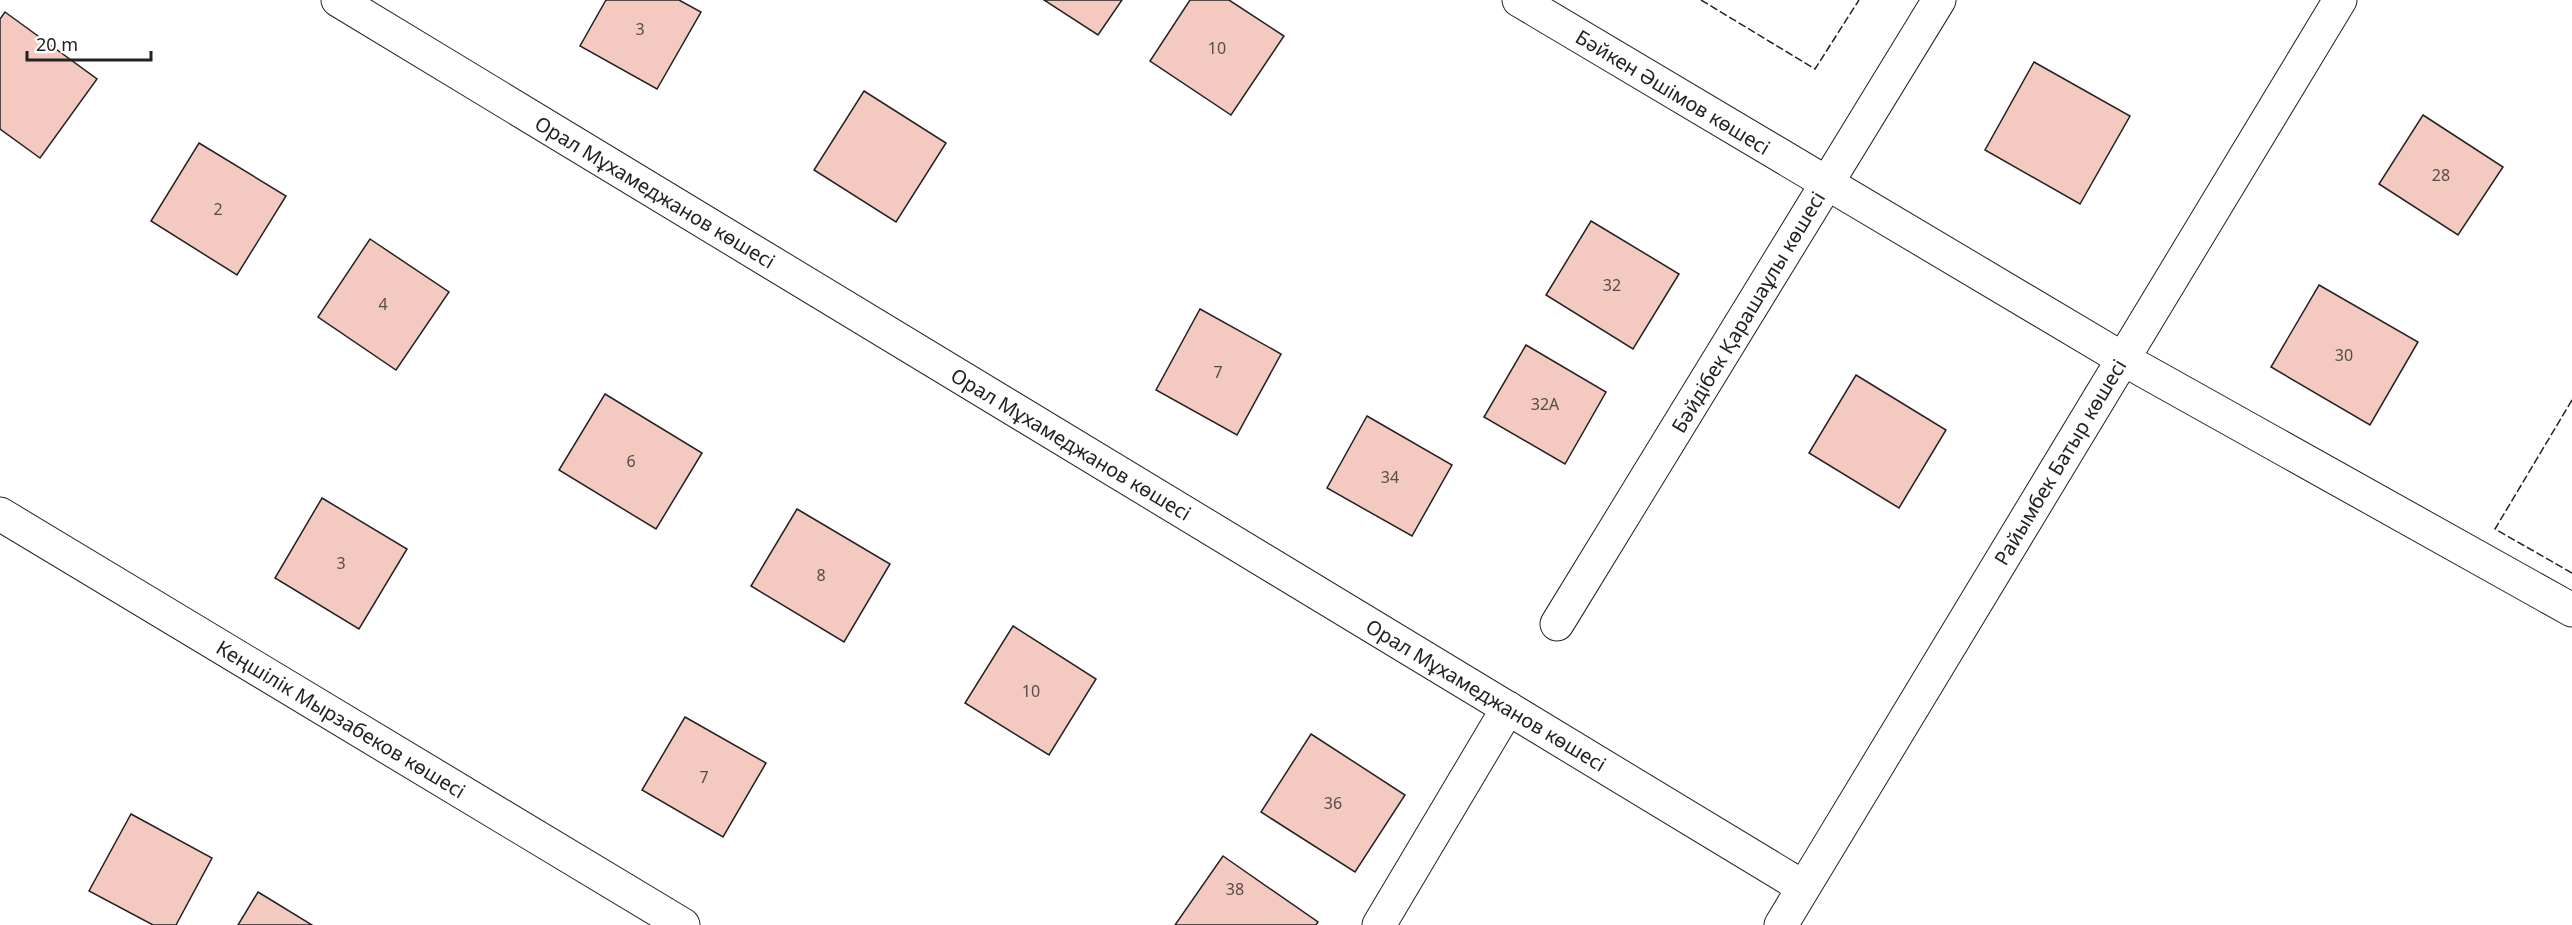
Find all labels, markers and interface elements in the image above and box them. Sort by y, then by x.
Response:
house number: 3 [635,18,645,40]
street label: Бәйкен Әшімов көшесі [1571,23,1775,161]
scale bar [27,24,152,62]
text: 20 m [36,32,78,56]
house number: 10 [1208,37,1226,59]
street label: Орал Мұхамеджанов көшесі [530,109,780,275]
house number: 28 [2432,164,2450,186]
street label: Бәйдібек Қарашаұлы көшесі [1665,186,1831,438]
house number: 2 [213,198,223,220]
house number: 32 [1603,274,1621,296]
house number: 4 [378,293,388,315]
house number: 30 [2335,344,2353,366]
street label: Райымбек Батыр көшесі [1988,354,2132,570]
street label: Орал Мұхамеджанов көшесі [946,361,1196,527]
house number: 7 [1213,361,1223,383]
house number: 32А [1531,393,1560,415]
house number: 6 [626,450,636,472]
house number: 34 [1381,466,1399,488]
house number: 3 [336,552,346,574]
house number: 8 [816,564,826,586]
street label: Орал Мұхамеджанов көшесі [1361,612,1611,778]
street label: Кеңшілік Мырзабеков көшесі [211,634,471,804]
house number: 10 [1022,680,1040,702]
house number: 7 [699,766,709,788]
house number: 36 [1324,792,1342,814]
house number: 38 [1226,878,1244,900]

